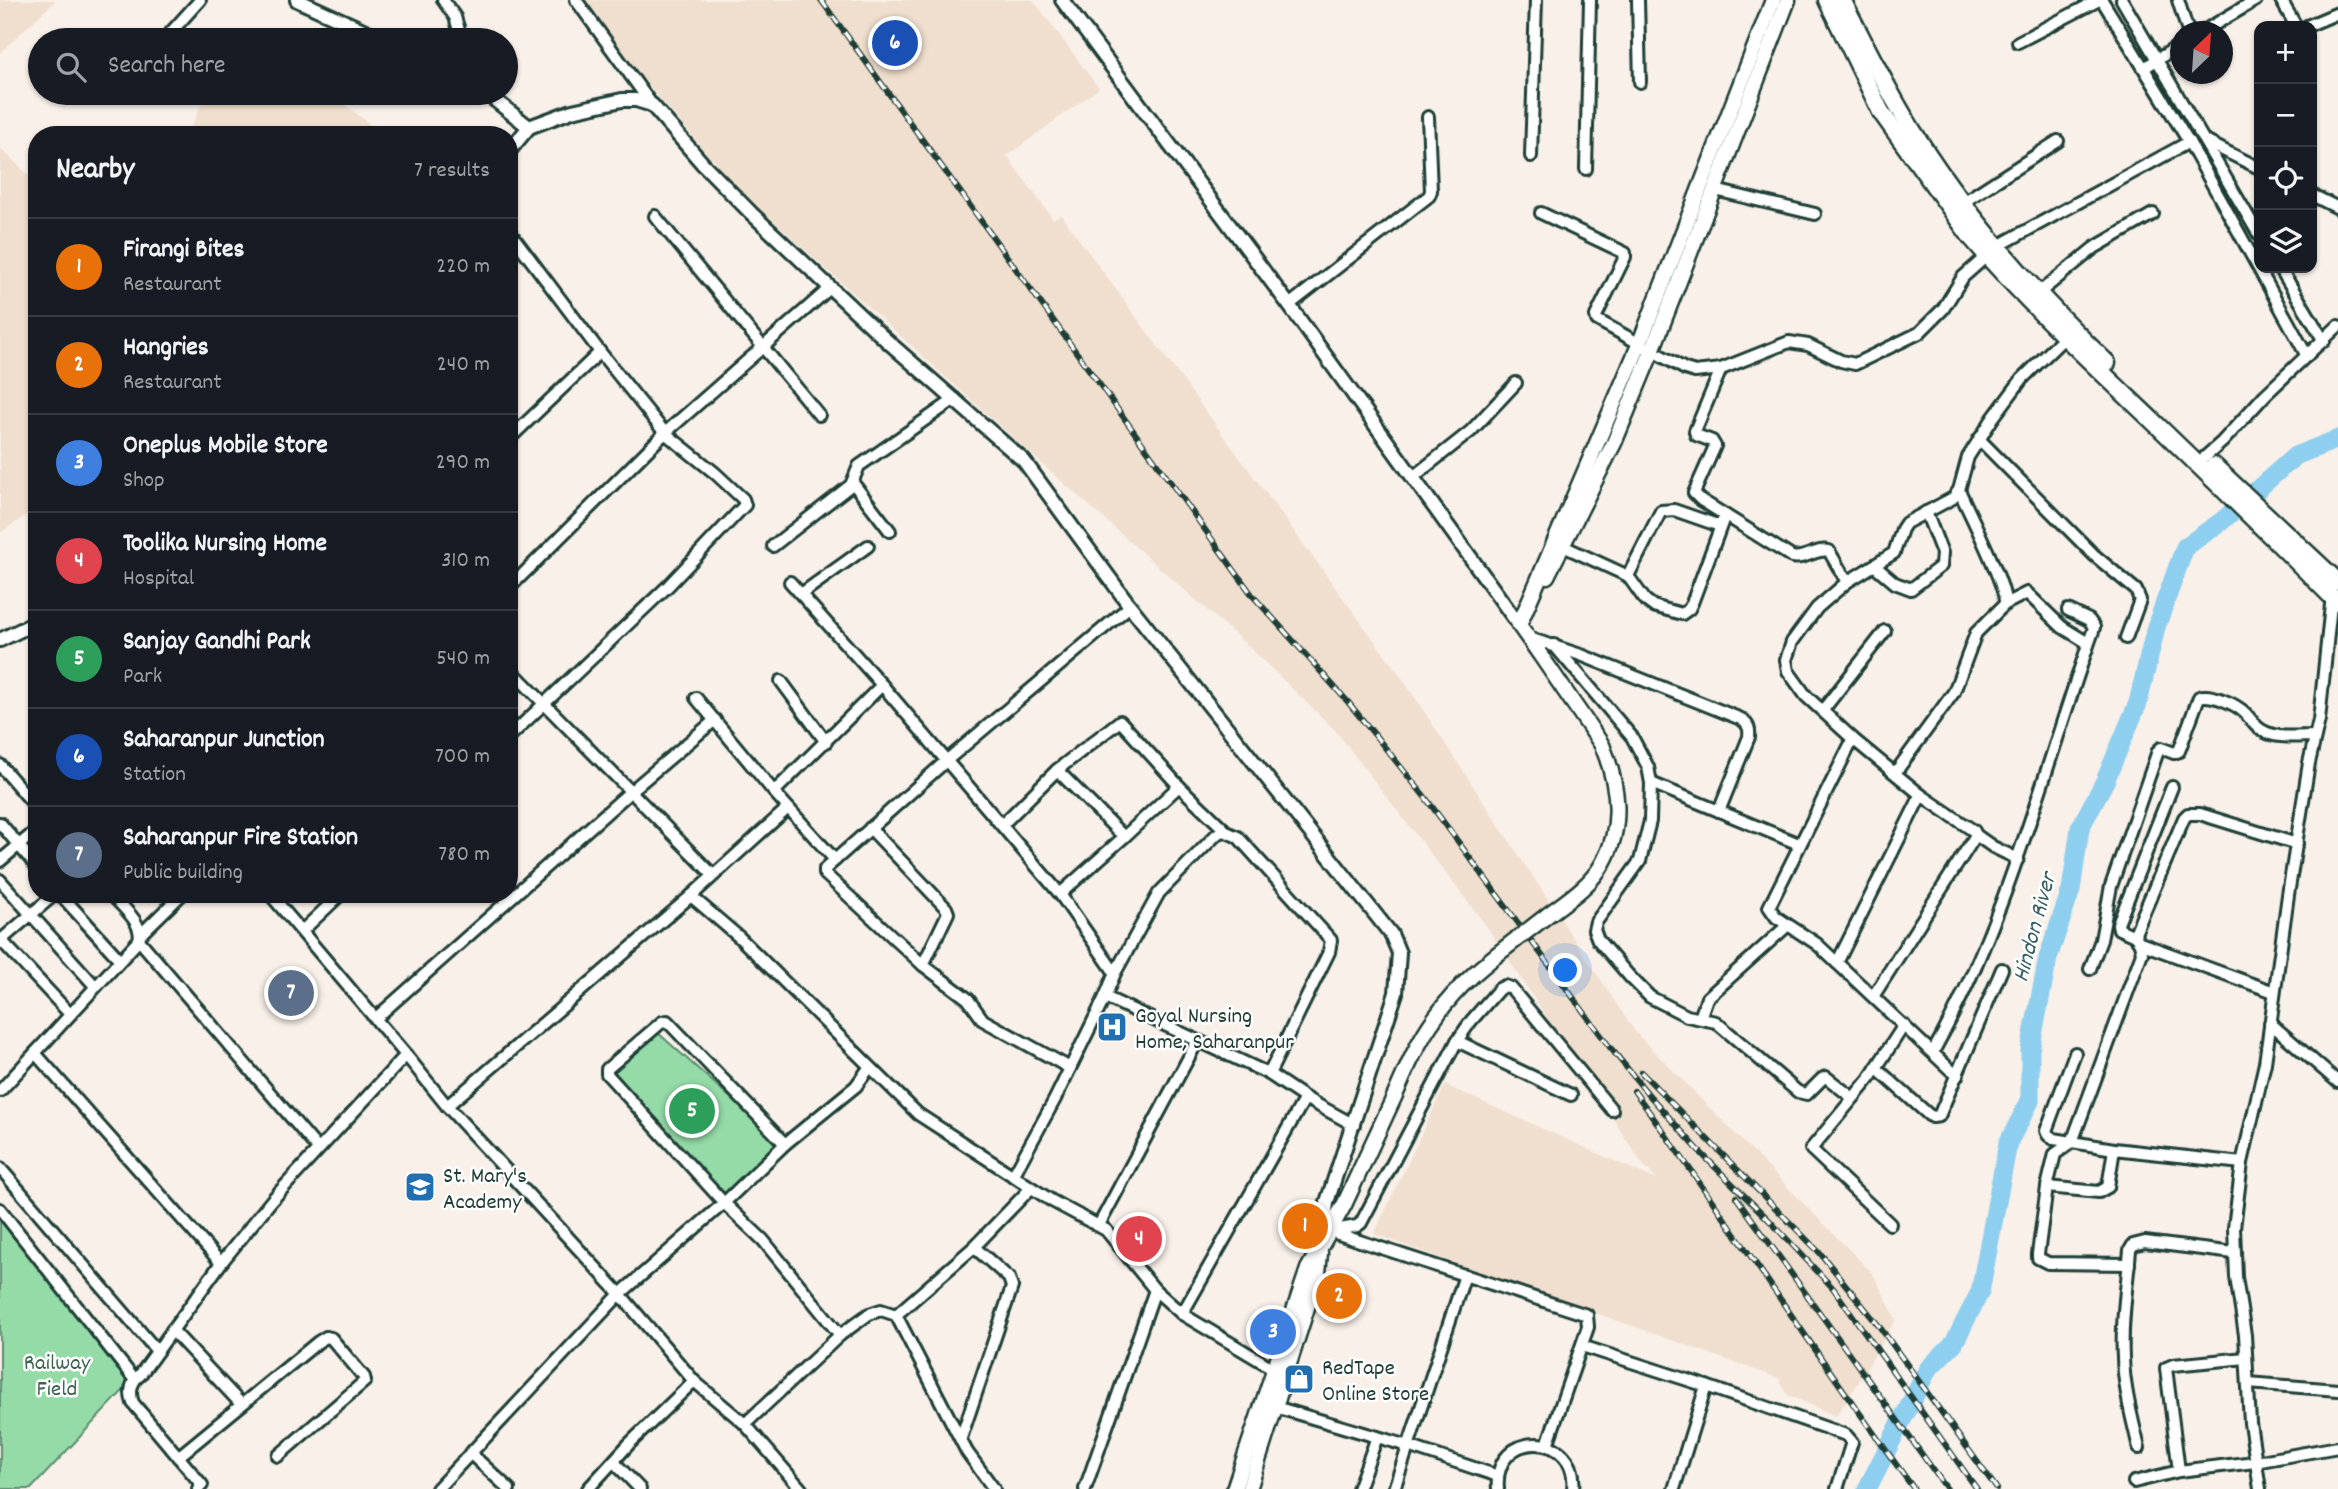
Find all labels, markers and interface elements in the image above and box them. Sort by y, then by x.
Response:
pin: 6 [872,17,918,69]
north arrow [2170,21,2233,84]
map controls [2254,21,2317,273]
button: + [2254,21,2317,84]
search box [28,28,518,105]
icon: search [52,48,90,86]
text: Search here [108,48,226,85]
button: − [2254,84,2317,147]
button: locate [2254,147,2317,210]
text: Nearby [56,150,134,193]
text: 7 results [414,155,490,188]
button: layers [2254,210,2317,273]
text: Firangi Bites [123,232,244,269]
text: 1 [76,251,82,284]
text: 220 m [436,251,490,284]
text: Restaurant [123,269,222,302]
text: Hangries [123,330,209,367]
text: 2 [74,349,84,382]
text: 240 m [437,349,490,382]
text: Restaurant [123,367,222,400]
text: Oneplus Mobile Store [123,428,328,465]
text: 3 [74,447,84,480]
text: 290 m [436,447,490,480]
text: Shop [123,465,165,498]
text: Toolika Nursing Home [123,526,327,563]
text: 4 [74,545,84,578]
text: 310 m [441,545,490,578]
text: Hospital [123,563,194,596]
text: Sanjay Gandhi Park [123,624,311,661]
text: 5 [74,643,84,676]
text: 540 m [436,643,490,676]
text: Park [123,661,162,694]
text: Saharanpur Junction [123,722,324,759]
text: 6 [73,741,85,774]
text: 700 m [435,741,490,774]
text: Station [123,759,186,792]
text: Saharanpur Fire Station [123,820,358,857]
text: 7 [75,839,83,872]
text: 780 m [438,839,490,872]
text: Public building [123,857,243,890]
water label: Hindon River [2005,866,2068,986]
your location [1548,953,1582,987]
pin: 7 [268,967,314,1019]
place label: Goyal Nursing Home, Saharanpur [1135,1001,1294,1060]
hospital icon: Goyal Nursing Home, Saharanpur [1095,1010,1129,1044]
pin: 5 [669,1085,715,1137]
place label: St. Mary's Academy [443,1161,527,1220]
school or university icon: St. Mary's Academy [403,1170,437,1204]
pin: 1 [1282,1200,1328,1252]
pin: 4 [1116,1213,1162,1265]
pin: 2 [1316,1270,1362,1322]
pin: 3 [1250,1306,1296,1358]
park label: Railway Field [24,1348,91,1407]
place label: RedTape Online Store [1322,1353,1429,1412]
shop icon: RedTape Online Store [1282,1362,1316,1396]

